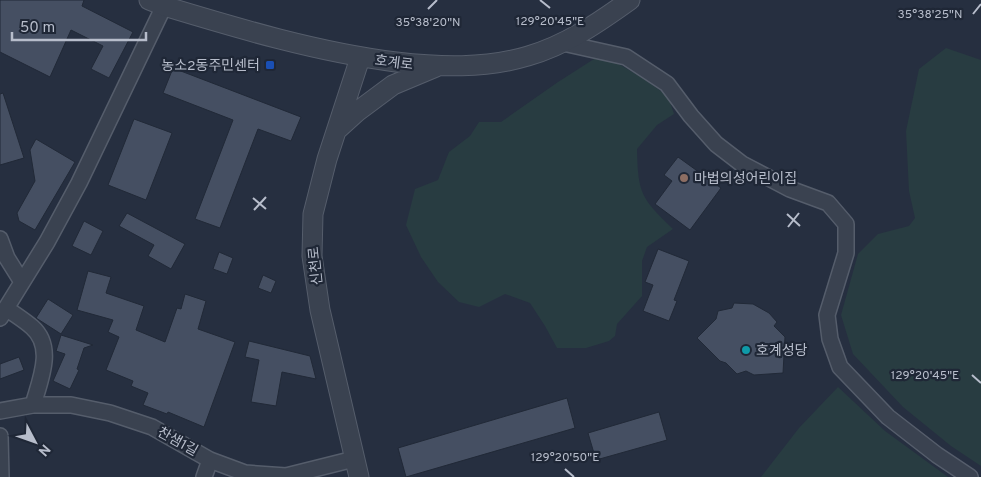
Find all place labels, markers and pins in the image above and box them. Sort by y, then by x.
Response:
place label: 농소2동주민센터 [161,58,260,75]
marker: 농소2동주민센터 [264,59,276,71]
place label: 마법의성어린이집 [694,171,797,188]
marker: 마법의성어린이집 [678,172,690,184]
place label: 호계성당 [756,343,808,360]
marker: 호계성당 [740,344,752,356]

